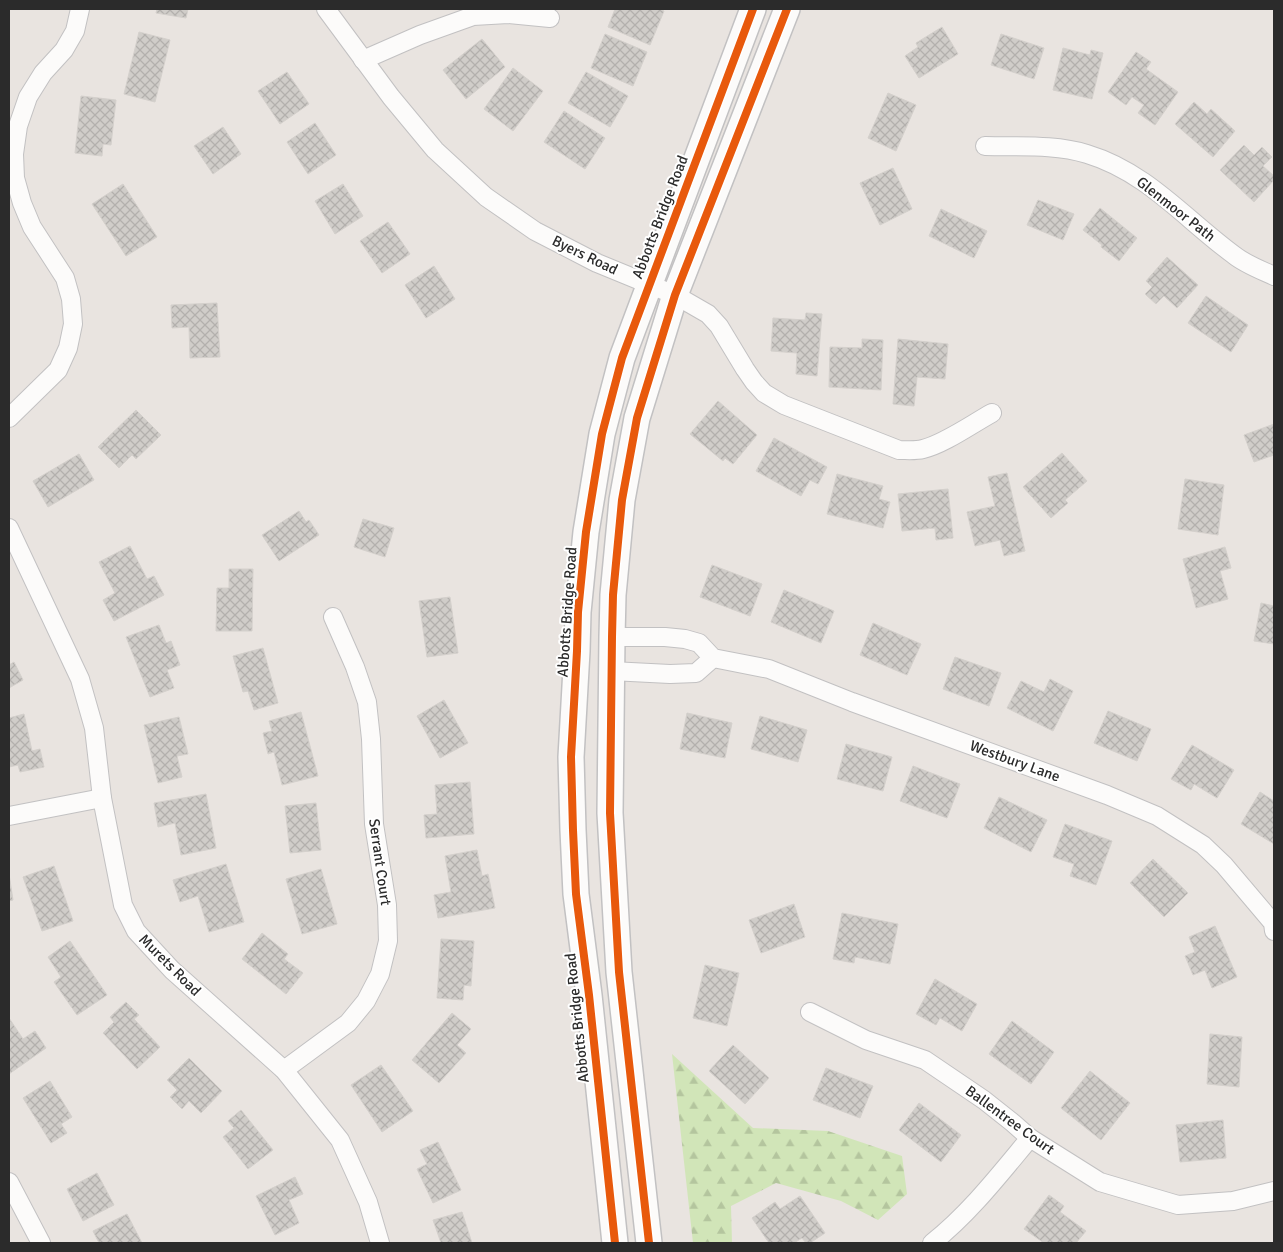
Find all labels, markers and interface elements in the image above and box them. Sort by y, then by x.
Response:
street label: Abbotts Bridge Road [628,153,692,281]
street label: Glenmoor Path [1133,173,1219,245]
street label: Byers Road [549,231,621,279]
street label: Abbotts Bridge Road [553,546,581,678]
street label: Westbury Lane [967,736,1063,786]
street label: Serrant Court [365,818,395,906]
street label: Murets Road [135,930,205,1000]
street label: Abbotts Bridge Road [561,952,593,1084]
street label: Ballentree Court [962,1082,1058,1158]

